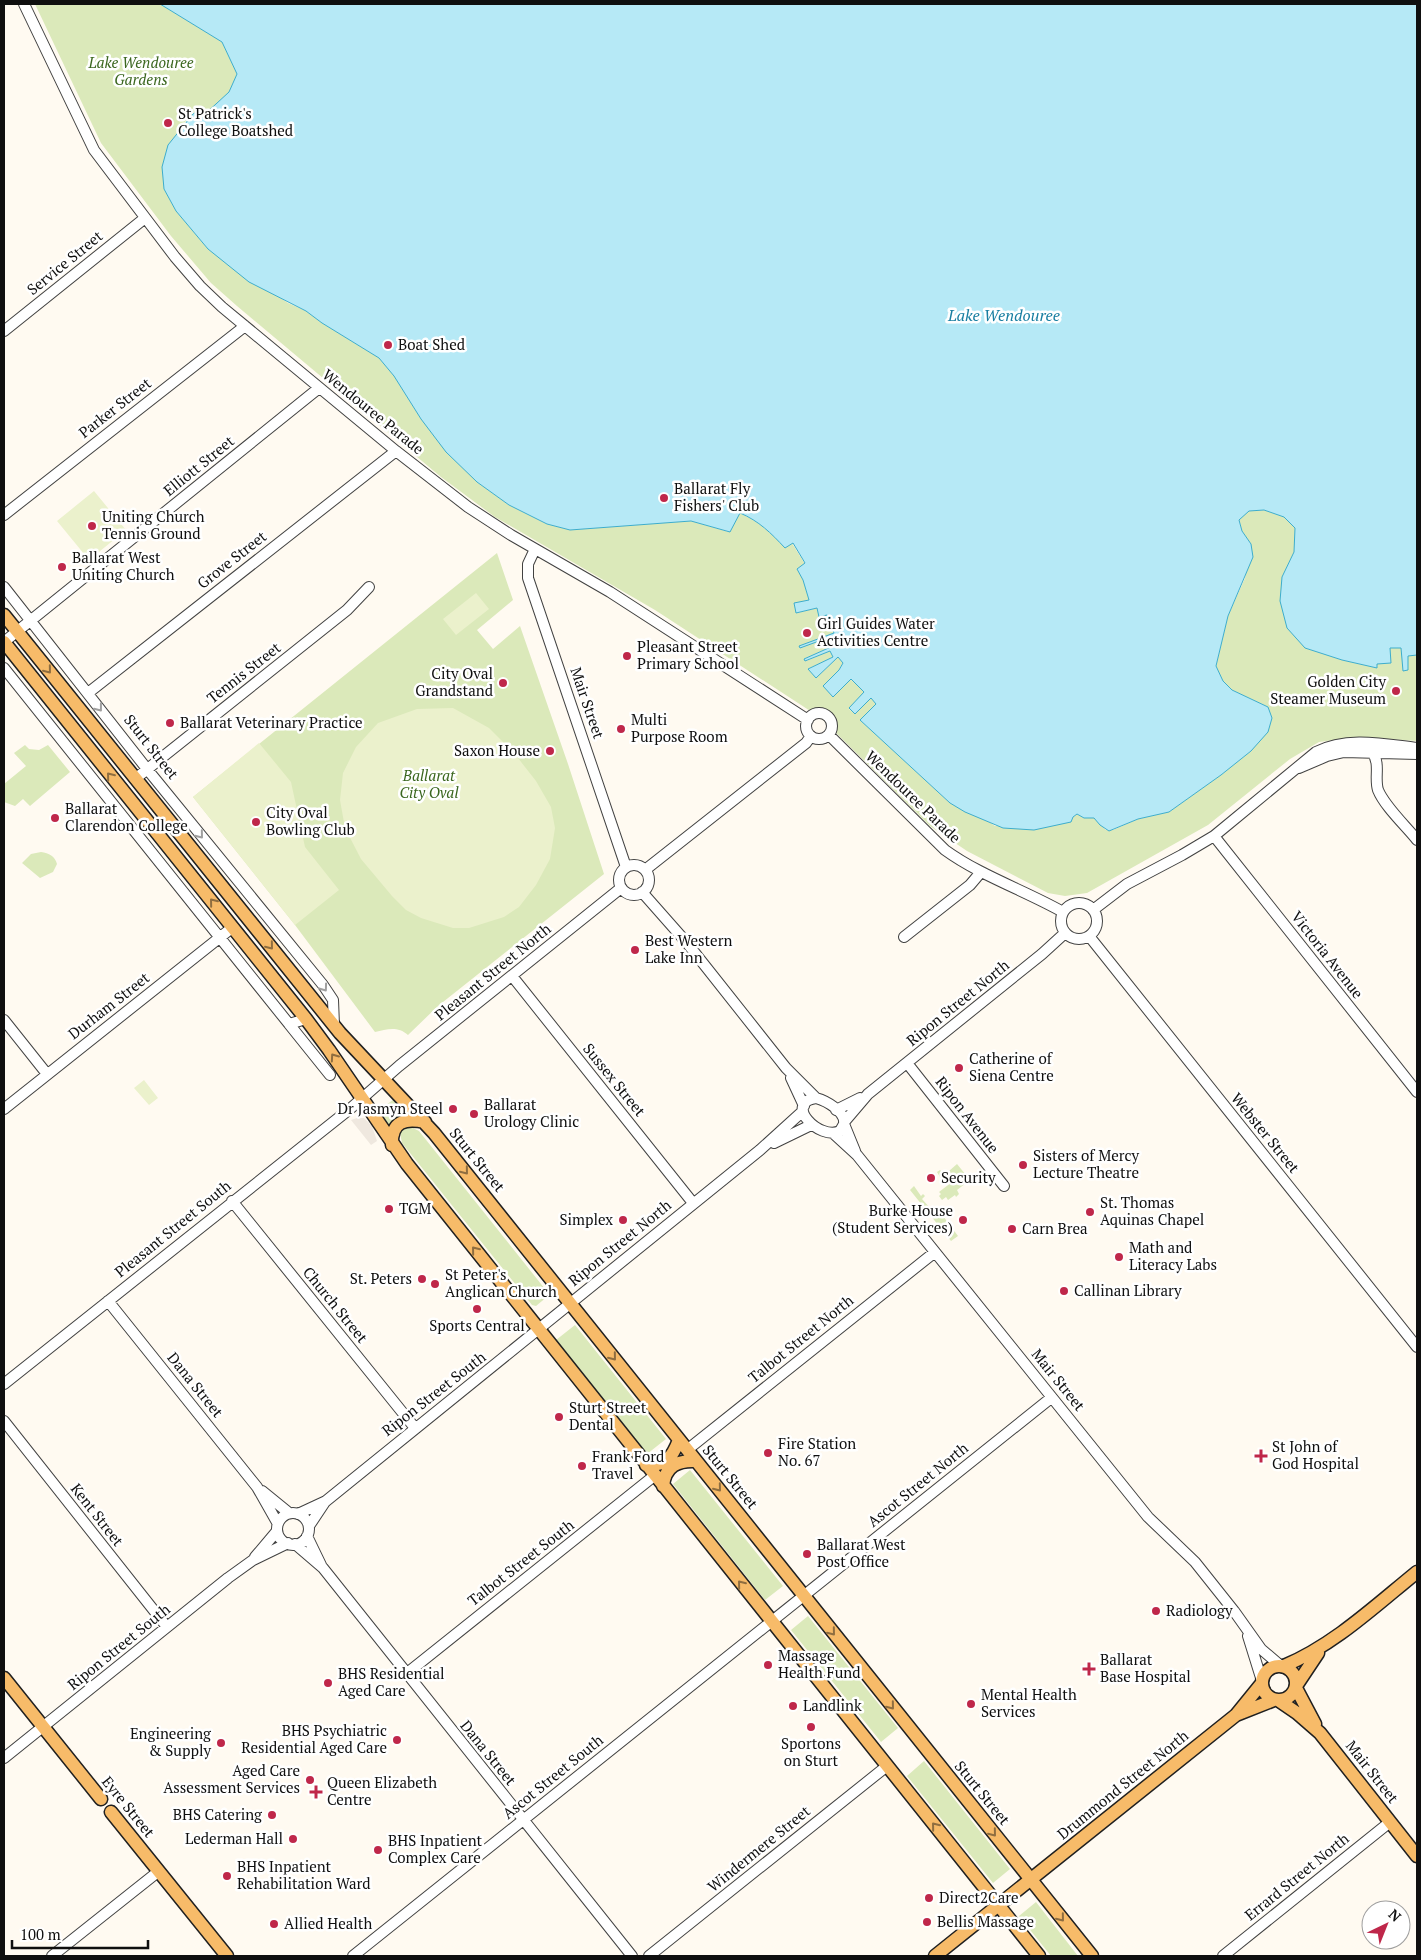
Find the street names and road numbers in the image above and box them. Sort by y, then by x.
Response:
street label: Service Street [22,225,107,299]
street label: Wendouree Parade [319,364,428,458]
street label: Parker Street [74,372,155,442]
street label: Elliott Street [159,430,238,500]
street label: Grove Street [193,526,270,593]
street label: Tennis Street [202,637,285,707]
street label: Mair Street [566,664,610,742]
street label: Sturt Street [120,710,184,783]
street label: Wendouree Parade [862,746,966,847]
street label: Victoria Avenue [1287,906,1368,1002]
street label: Pleasant Street North [430,918,555,1024]
street label: Ripon Street North [902,955,1013,1050]
street label: Durham Street [64,967,153,1043]
street label: Sussex Street [579,1039,651,1120]
street label: Ripon Avenue [932,1072,1004,1157]
street label: Webster Street [1227,1088,1305,1177]
street label: Sturt Street [446,1123,510,1196]
street label: Pleasant Street South [110,1175,235,1281]
street label: Ripon Street North [564,1195,675,1290]
street label: Church Street [299,1262,373,1347]
street label: Talbot Street North [744,1290,857,1387]
street label: Mair Street [1028,1344,1090,1415]
street label: Ripon Street South [377,1346,489,1440]
street label: Dana Street [163,1348,228,1421]
street label: Ascot Street North [863,1437,972,1531]
street label: Sturt Street [699,1440,763,1513]
street label: Kent Street [67,1479,129,1550]
street label: Talbot Street South [463,1514,578,1610]
street label: Ripon Street South [63,1599,174,1694]
street label: Dana Street [456,1716,521,1789]
street label: Drummond Street North [1053,1725,1192,1843]
street label: Ascot Street South [498,1729,607,1823]
street label: Mair Street [1342,1736,1404,1807]
street label: Sturt Street [951,1756,1015,1829]
street label: Eyre Street [98,1772,160,1841]
street label: Windermere Street [703,1800,814,1896]
street label: Errard Street North [1240,1828,1353,1924]

